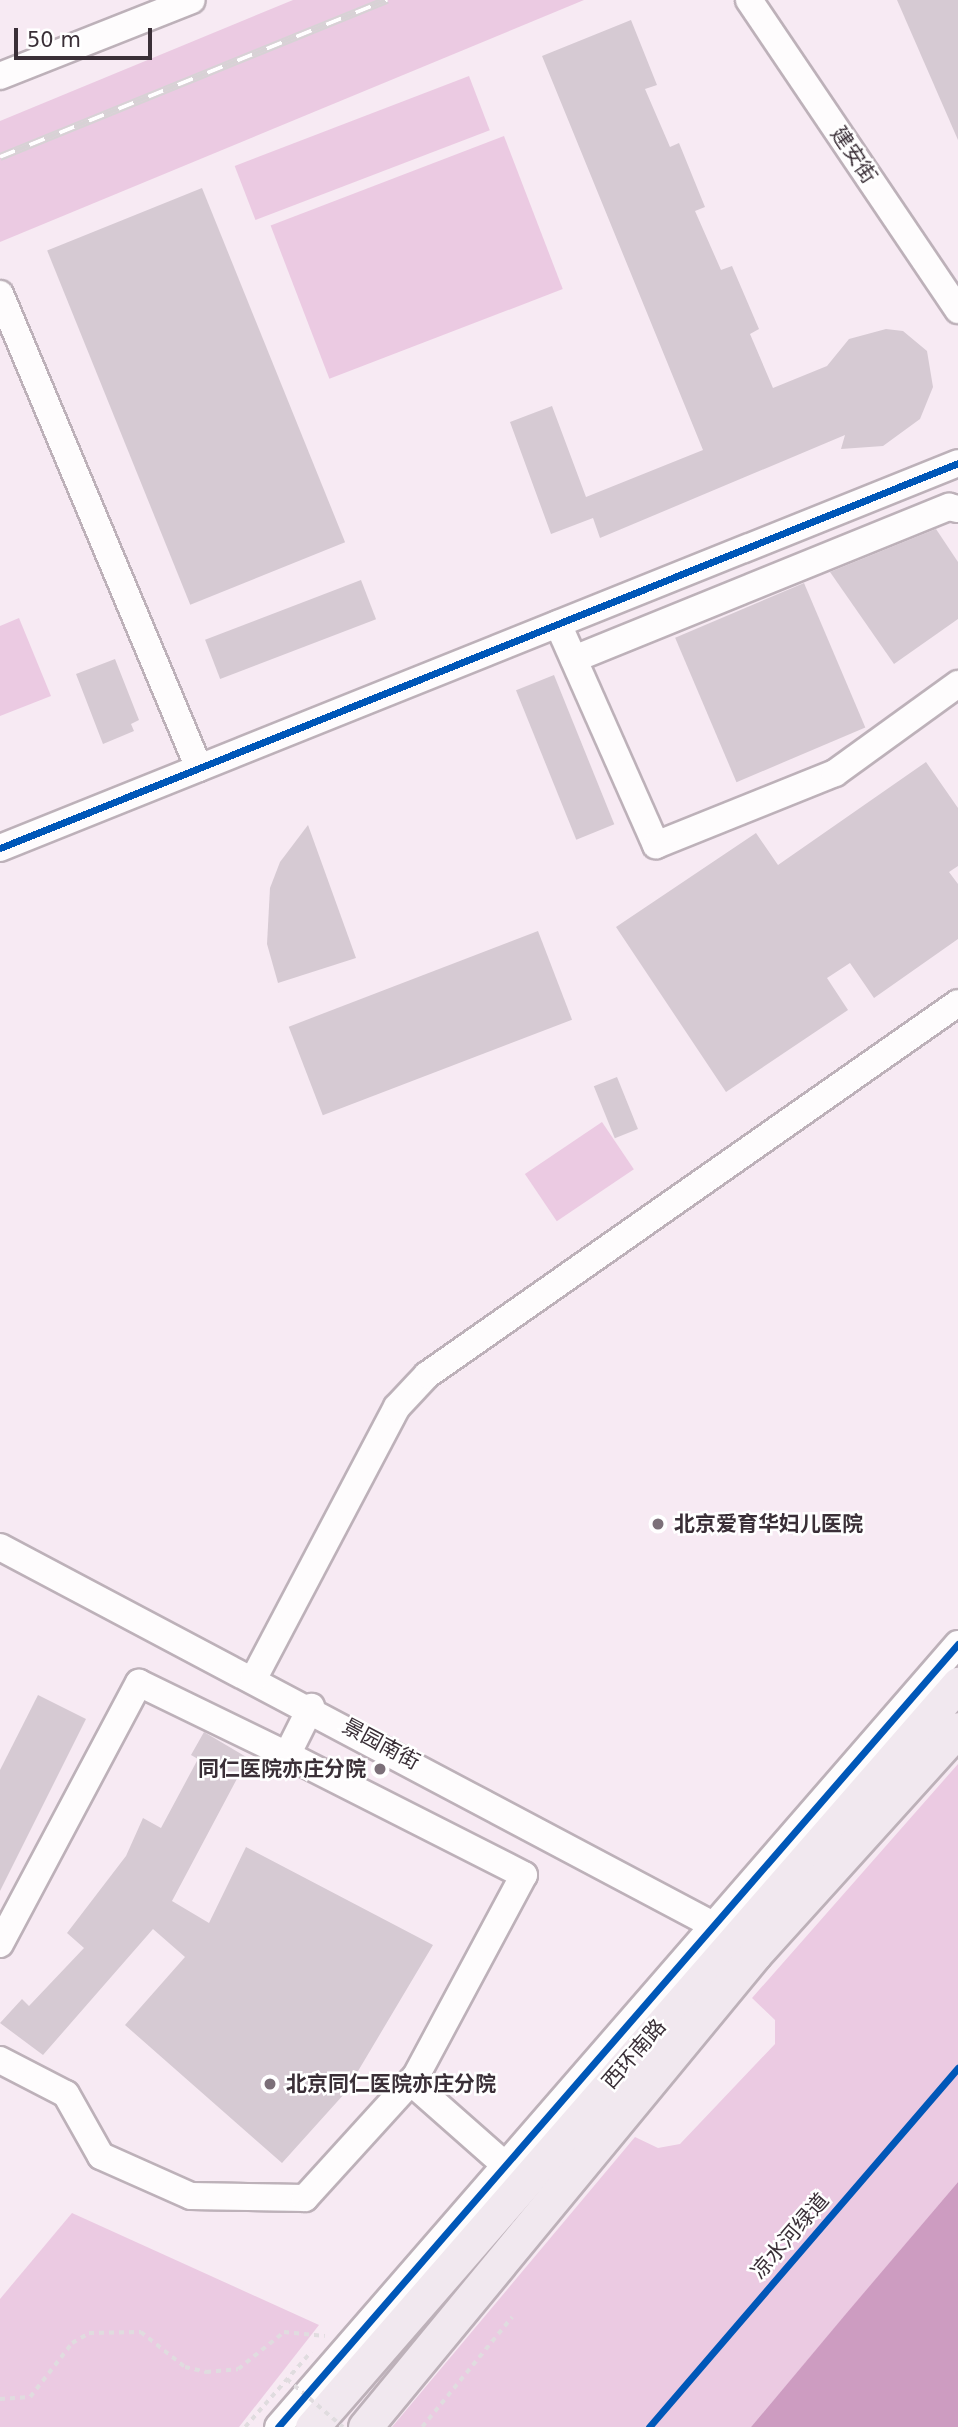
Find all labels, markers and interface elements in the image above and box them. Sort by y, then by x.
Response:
scale bar [18,14,156,58]
text: 50 m [27,28,81,52]
street label: 建安街 [826,122,882,188]
place label: 北京爱育华妇儿医院 [674,1511,863,1537]
marker: 北京爱育华妇儿医院 [648,1514,668,1534]
street label: 景园南街 [338,1713,424,1775]
place label: 同仁医院亦庄分院 [198,1756,366,1782]
marker: 同仁医院亦庄分院 [372,1761,388,1777]
street label: 西环南路 [597,2014,671,2094]
place label: 北京同仁医院亦庄分院 [286,2071,496,2097]
marker: 北京同仁医院亦庄分院 [260,2074,280,2094]
street label: 凉水河绿道 [746,2188,834,2284]

